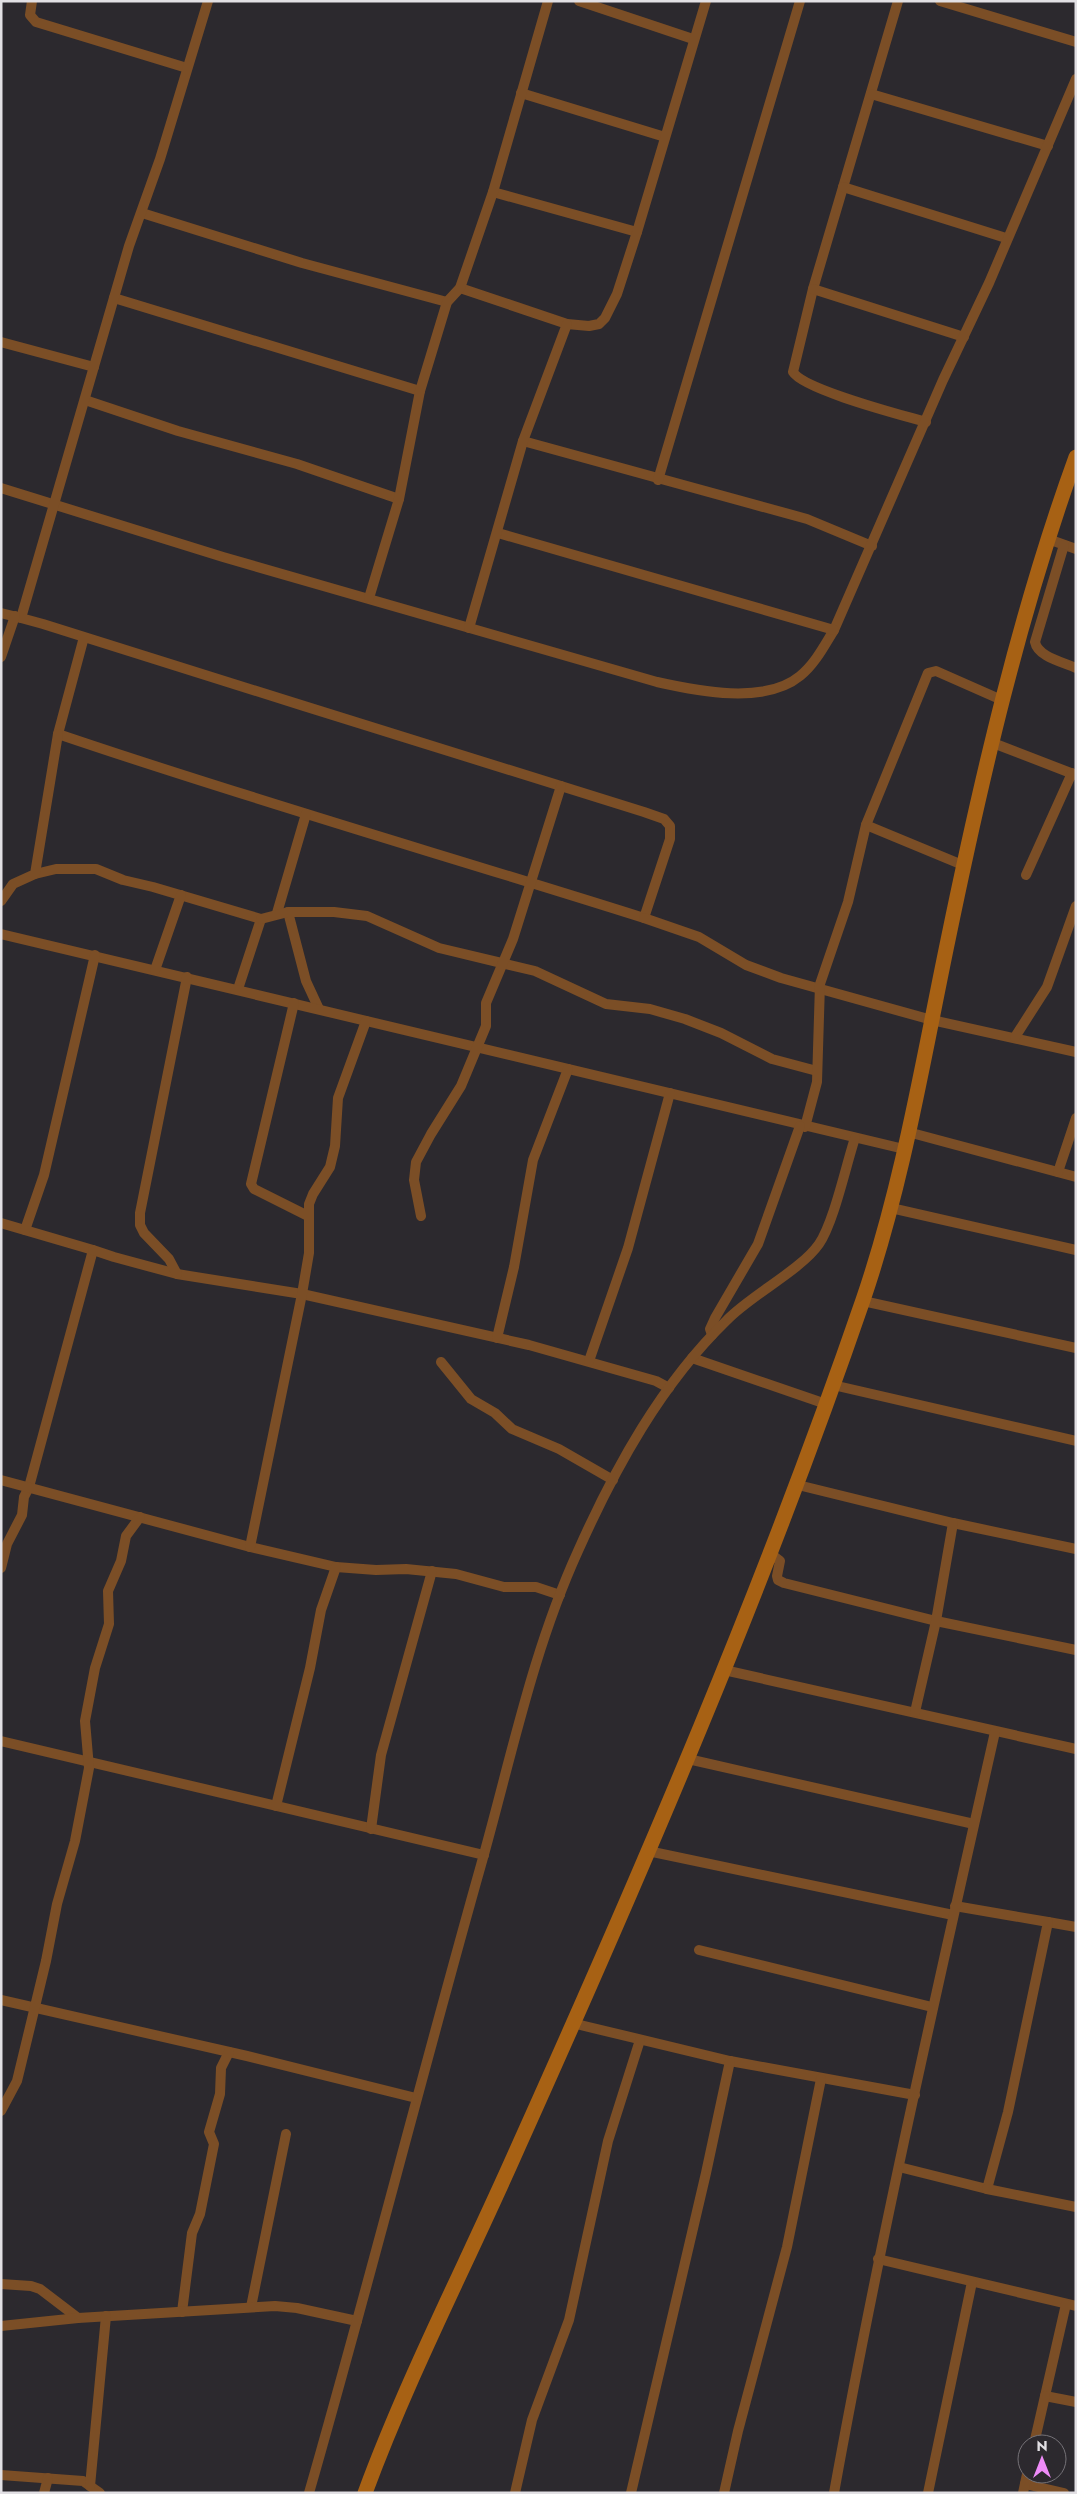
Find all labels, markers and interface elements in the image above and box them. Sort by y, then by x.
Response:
north arrow [1017,2434,1067,2484]
text: N [1036,2436,1048,2456]

